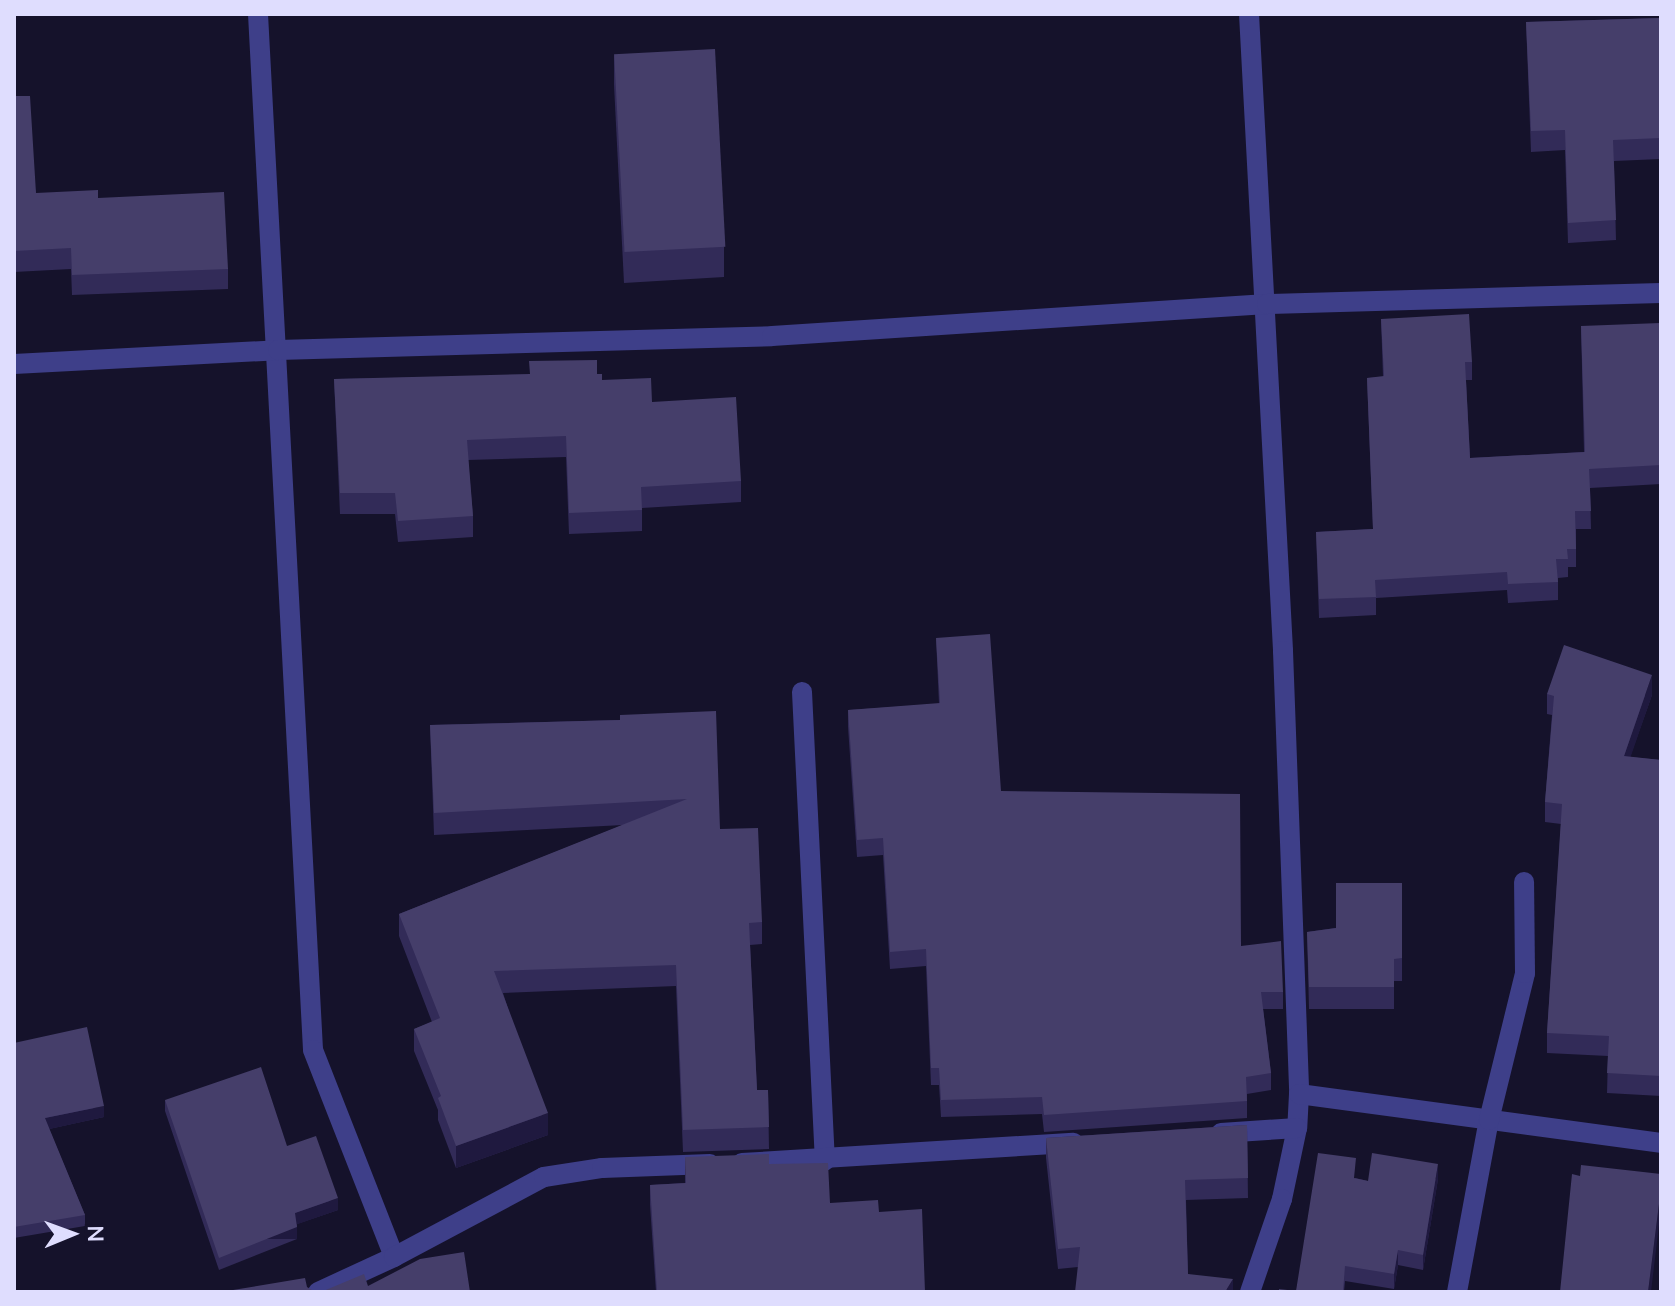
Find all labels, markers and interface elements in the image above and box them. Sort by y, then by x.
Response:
north arrow [32,1194,112,1274]
text: N [82,1225,110,1242]

